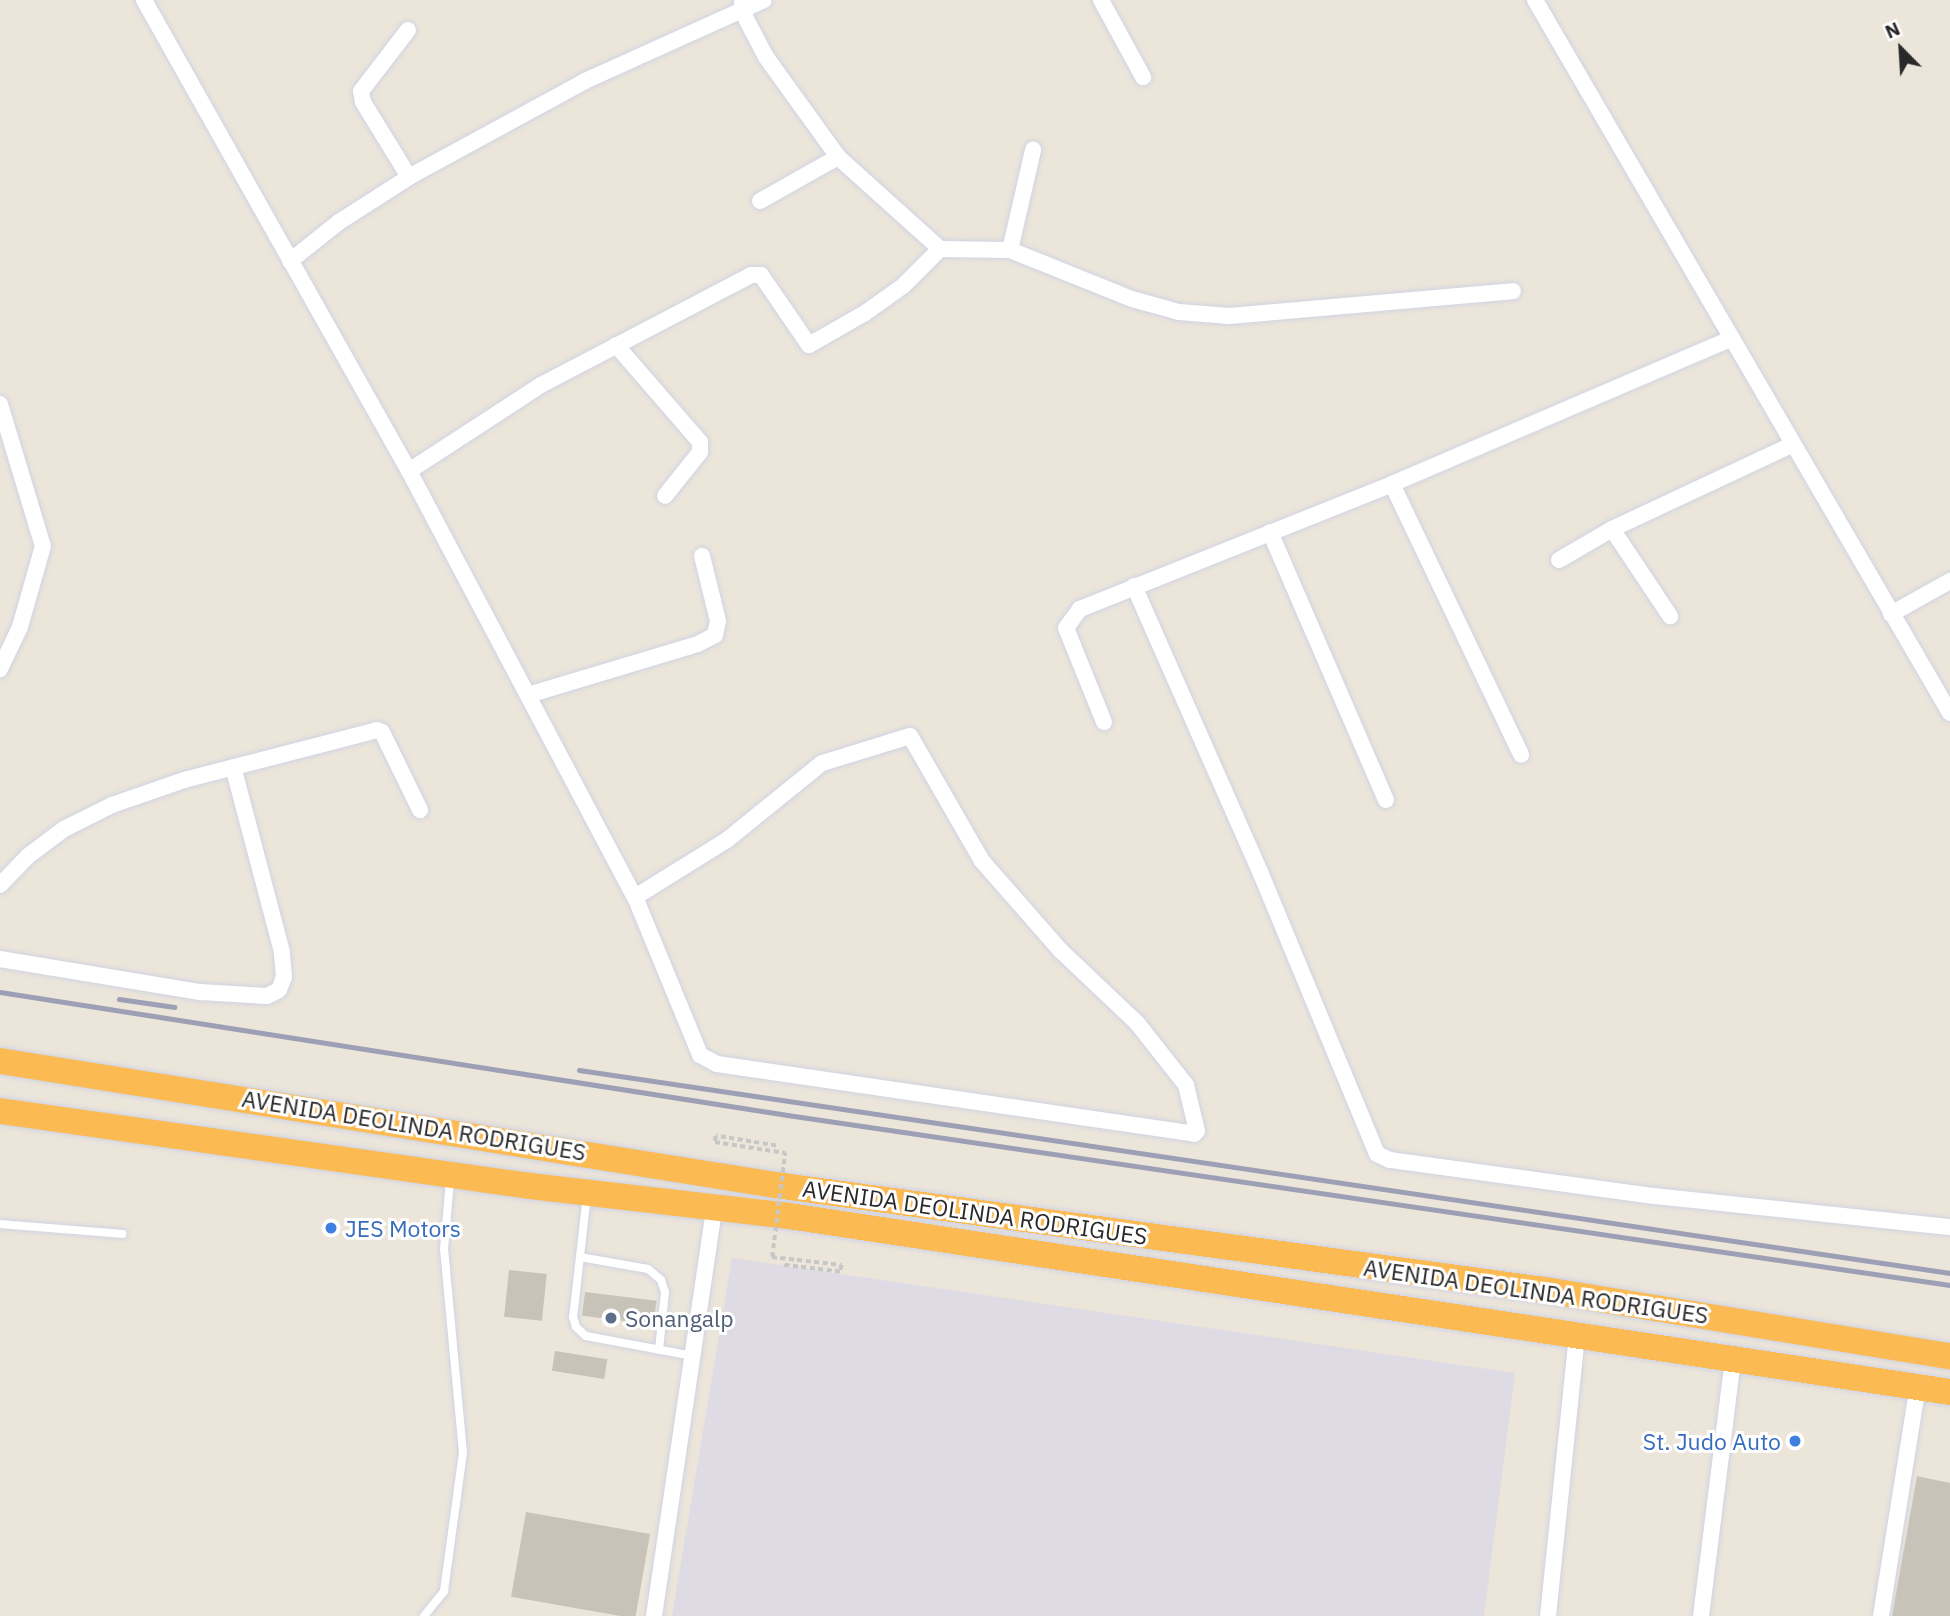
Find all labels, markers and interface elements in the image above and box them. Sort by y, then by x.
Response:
north arrow [1866,14,1936,84]
text: N [1881,16,1904,44]
street label: AVENIDA DEOLINDA RODRIGUES [240,1084,588,1166]
street label: AVENIDA DEOLINDA RODRIGUES [801,1174,1149,1250]
place label: JES Motors [345,1214,461,1242]
marker: JES Motors [323,1220,339,1236]
street label: AVENIDA DEOLINDA RODRIGUES [1362,1253,1710,1329]
place label: Sonangalp [625,1304,734,1332]
marker: Sonangalp [603,1310,619,1326]
place label: St. Judo Auto [1643,1427,1781,1455]
marker: St. Judo Auto [1787,1433,1803,1449]

